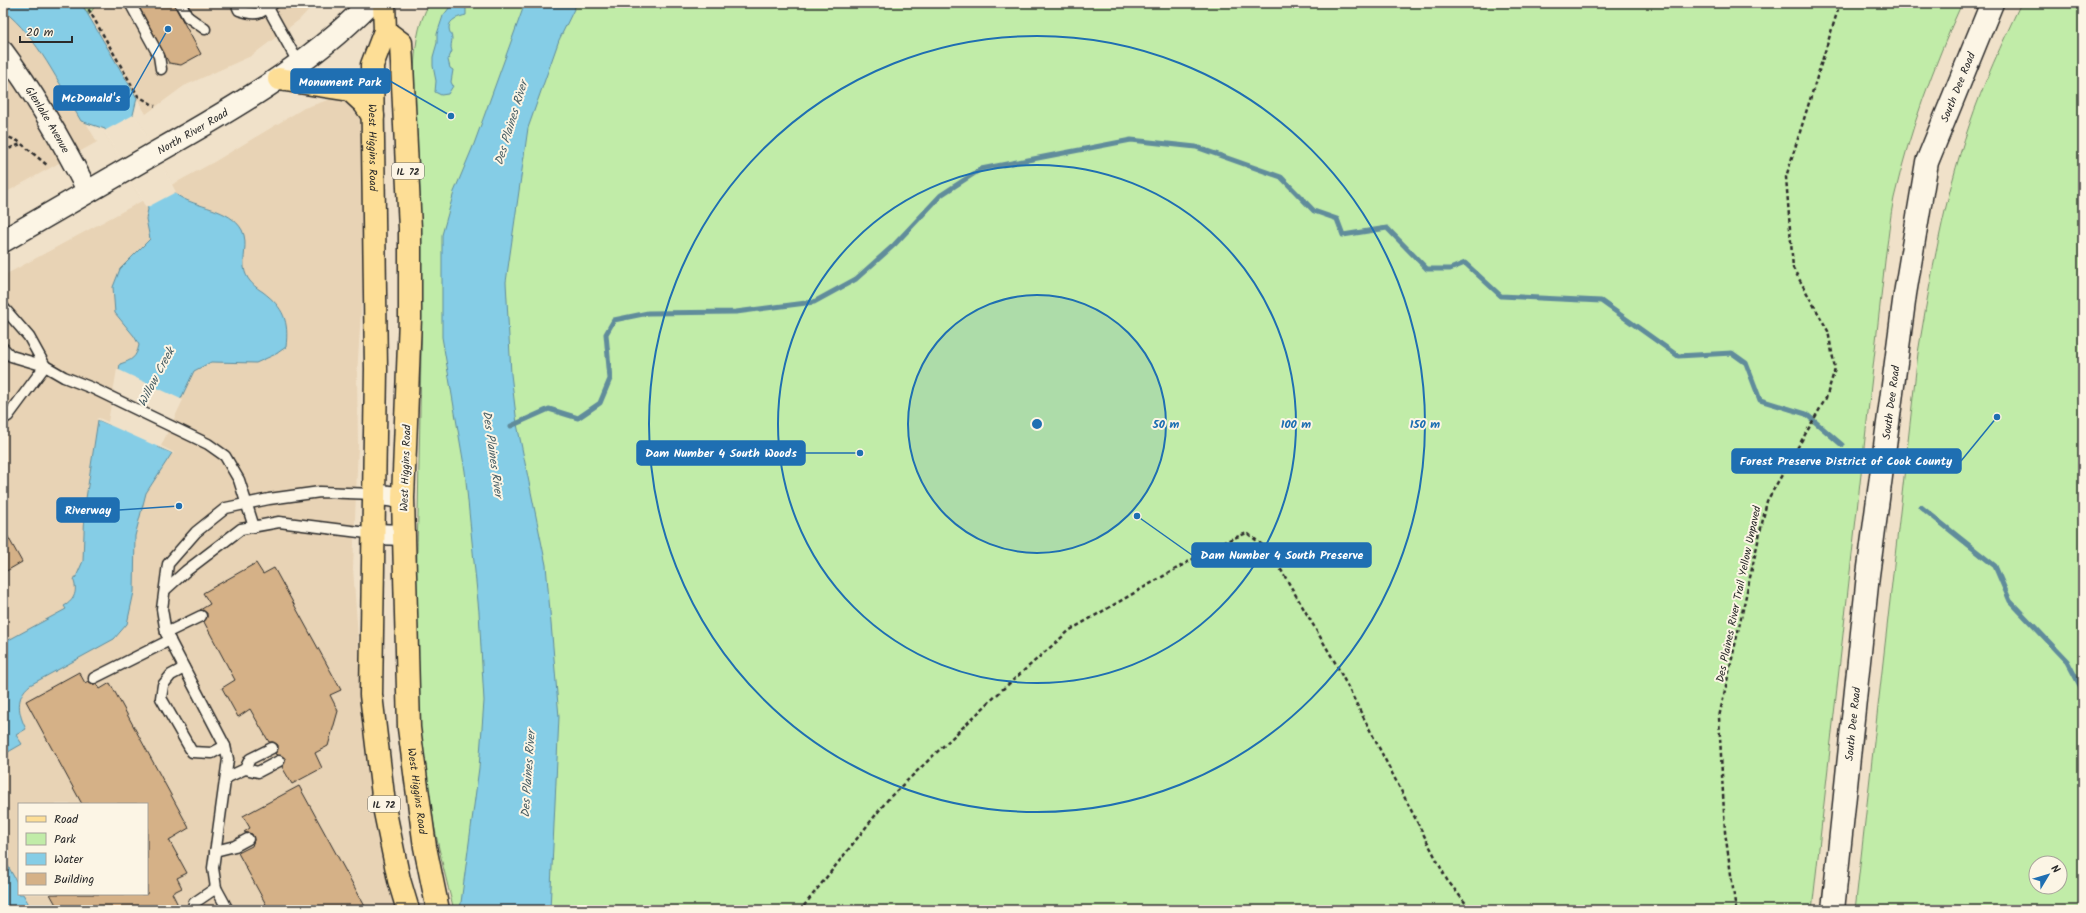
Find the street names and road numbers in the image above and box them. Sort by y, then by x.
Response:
street label: South Dee Road [1936,49,1981,125]
street label: Glenlake Avenue [20,83,74,157]
street label: North River Road [154,104,233,160]
street label: West Higgins Road [363,104,382,192]
road number: IL 72 [392,163,424,179]
street label: South Dee Road [1878,364,1906,440]
street label: West Higgins Road [395,424,417,512]
street label: Des Plaines River Trail Yellow Unpaved [1711,504,1767,684]
street label: South Dee Road [1841,686,1866,762]
street label: West Higgins Road [402,747,431,836]
road number: IL 72 [368,796,400,812]

